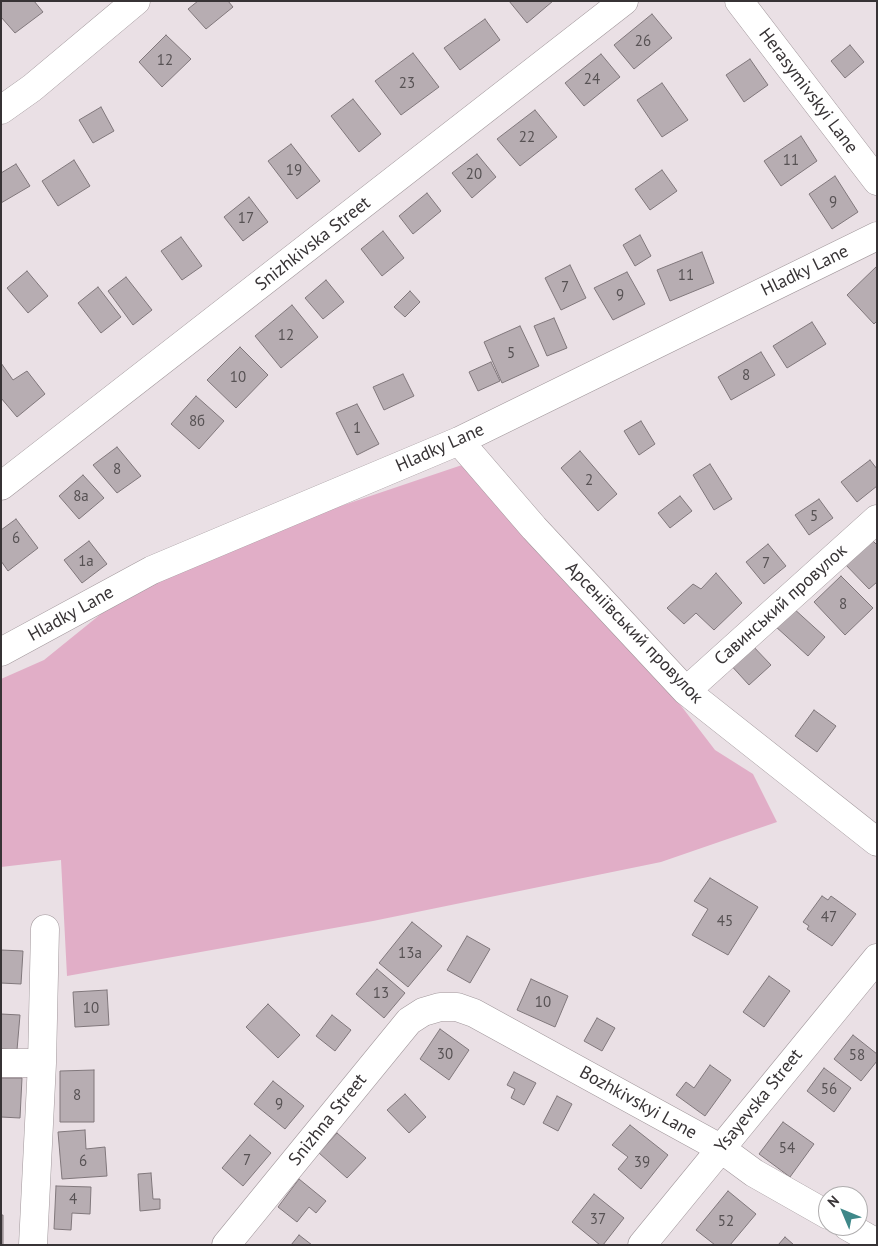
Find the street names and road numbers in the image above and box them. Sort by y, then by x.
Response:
street label: Herasymivskyi Lane [754,24,862,158]
street label: Snizhkivska Street [251,192,375,296]
street label: Hladky Lane [758,241,852,301]
street label: Hladky Lane [392,419,488,477]
street label: Савинський провулок [710,540,852,670]
street label: Арсеніївський провулок [561,558,707,708]
street label: Hladky Lane [24,582,118,646]
street label: Ysayevska Street [711,1045,807,1157]
street label: Bozhkivskyi Lane [576,1062,700,1144]
street label: Snizhna Street [284,1070,372,1170]

